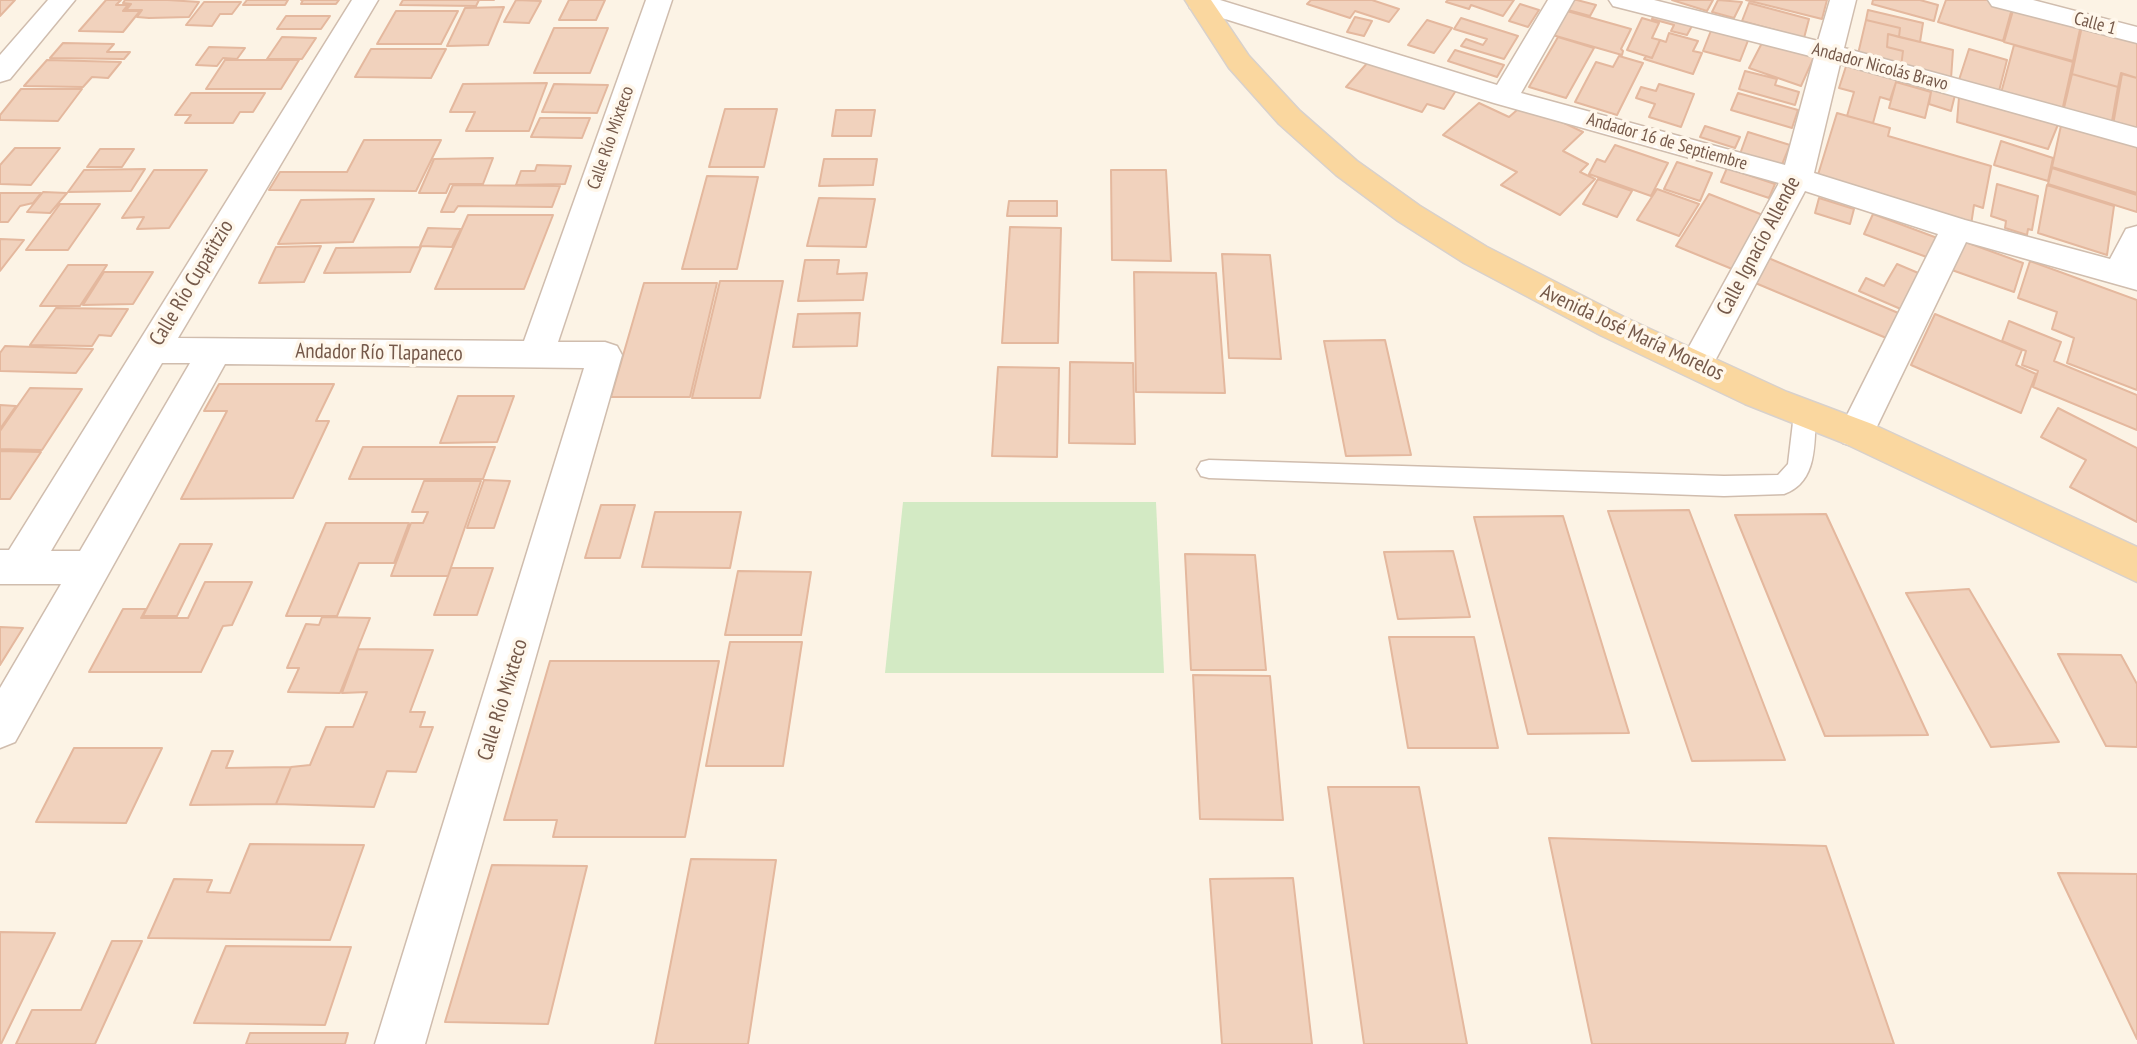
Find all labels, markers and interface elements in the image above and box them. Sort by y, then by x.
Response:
street label: Calle 1 [2071,8,2119,40]
street label: Andador Nicolás Bravo [1810,38,1950,96]
street label: Calle Río Mixteco [583,84,639,192]
street label: Andador 16 de Septiembre [1584,109,1750,175]
street label: Calle Ignacio Allende [1712,172,1806,320]
street label: Calle Río Cupatitzio [145,216,239,350]
street label: Avenida José María Morelos [1536,280,1728,386]
street label: Andador Río Tlapaneco [295,339,463,367]
street label: Calle Río Mixteco [473,636,533,764]

